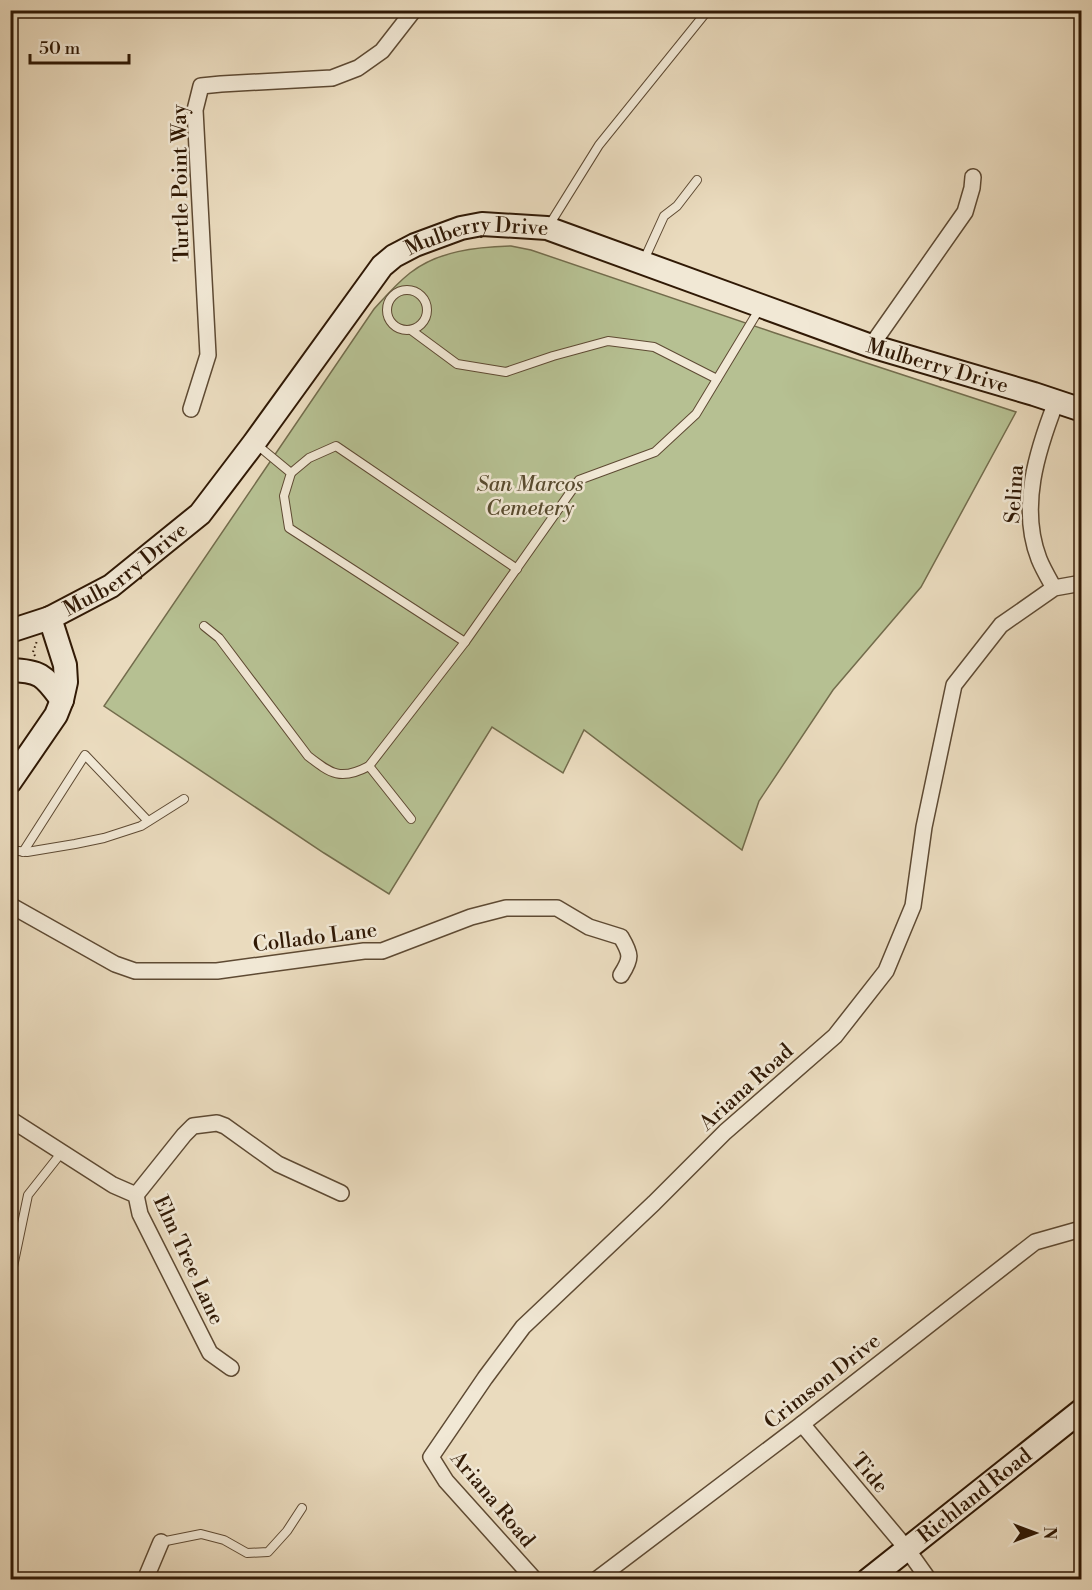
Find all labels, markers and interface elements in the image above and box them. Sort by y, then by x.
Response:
scale bar [30,27,129,65]
text: 50 m [39,37,81,60]
street label: Turtle Point Way [167,103,195,262]
street label: Mulberry Drive [401,212,549,262]
street label: Mulberry Drive [863,333,1011,400]
street label: Selina [1000,463,1030,524]
park label: San Marcos Cemetery [476,472,584,522]
street label: Mulberry Drive [59,517,193,623]
street label: Collado Lane [252,917,379,959]
street label: Ariana Road [694,1039,799,1137]
street label: Elm Tree Lane [147,1192,229,1329]
street label: Crimson Drive [759,1328,886,1435]
street label: Richland Road [913,1443,1038,1550]
street label: Ariana Road [444,1445,540,1553]
street label: Tide [845,1448,893,1499]
north arrow [1005,1503,1065,1563]
text: N [1039,1527,1059,1540]

